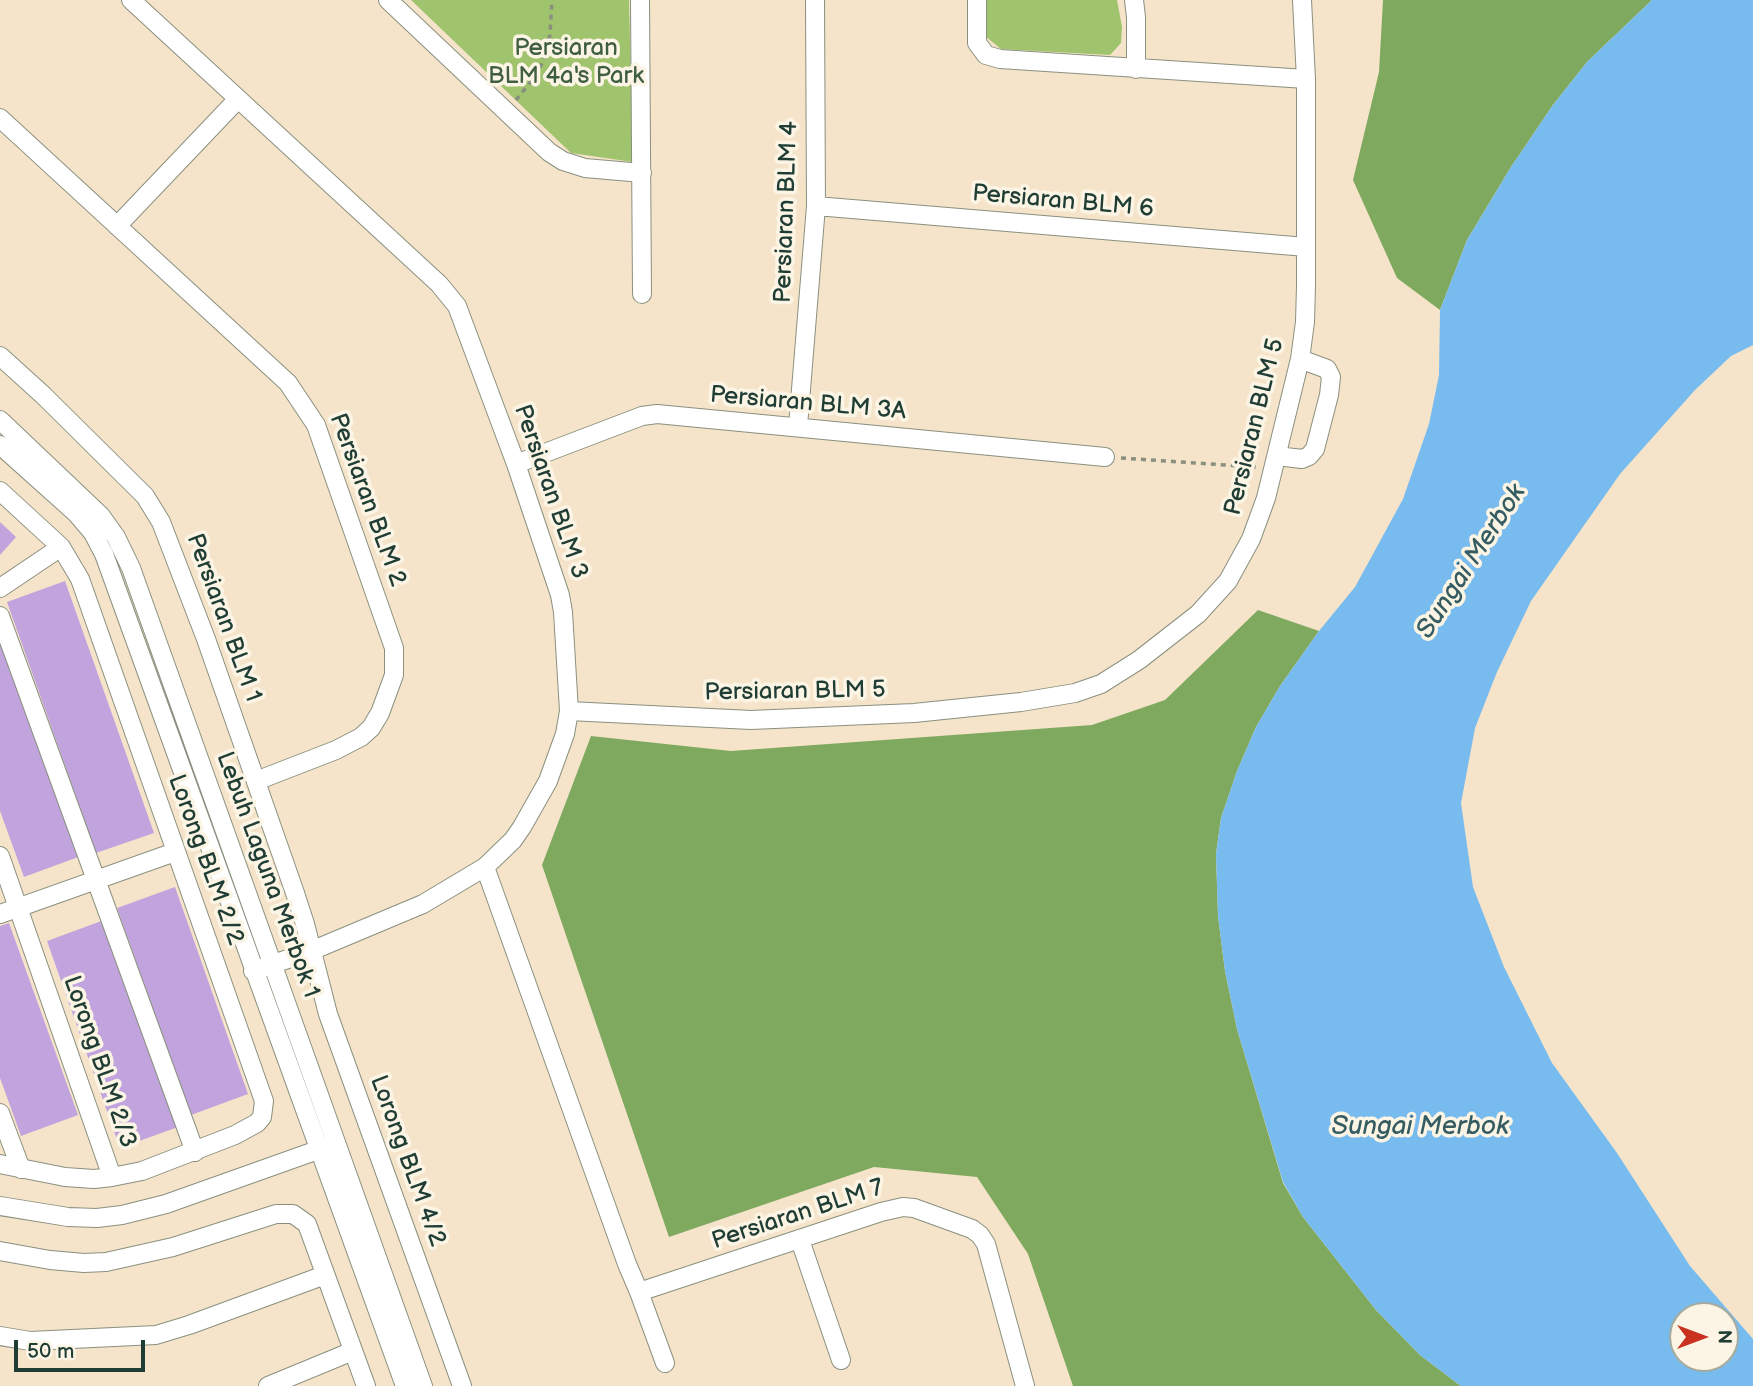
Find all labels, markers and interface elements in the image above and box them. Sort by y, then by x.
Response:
park label: Persiaran BLM 4a's Park [488,35,644,91]
street label: Persiaran BLM 4 [769,121,805,303]
street label: Persiaran BLM 6 [971,180,1155,224]
street label: Persiaran BLM 5 [1219,336,1291,518]
street label: Persiaran BLM 3A [709,381,907,427]
street label: Persiaran BLM 3 [507,401,593,583]
street label: Persiaran BLM 2 [322,410,412,590]
water label: Sungai Merbok [1411,479,1533,645]
street label: Persiaran BLM 1 [179,530,267,706]
street label: Persiaran BLM 5 [704,676,886,708]
street label: Lebuh Laguna Merbok 1 [209,748,325,1002]
street label: Lorong BLM 2/2 [161,771,249,949]
street label: Lorong BLM 2/3 [56,972,142,1152]
street label: Lorong BLM 4/2 [363,1072,451,1250]
water label: Sungai Merbok [1331,1111,1509,1143]
street label: Persiaran BLM 7 [708,1174,888,1256]
north arrow [1669,1302,1739,1372]
scale bar [18,1326,149,1370]
text: N [1712,1330,1735,1344]
text: 50 m [27,1339,74,1364]

